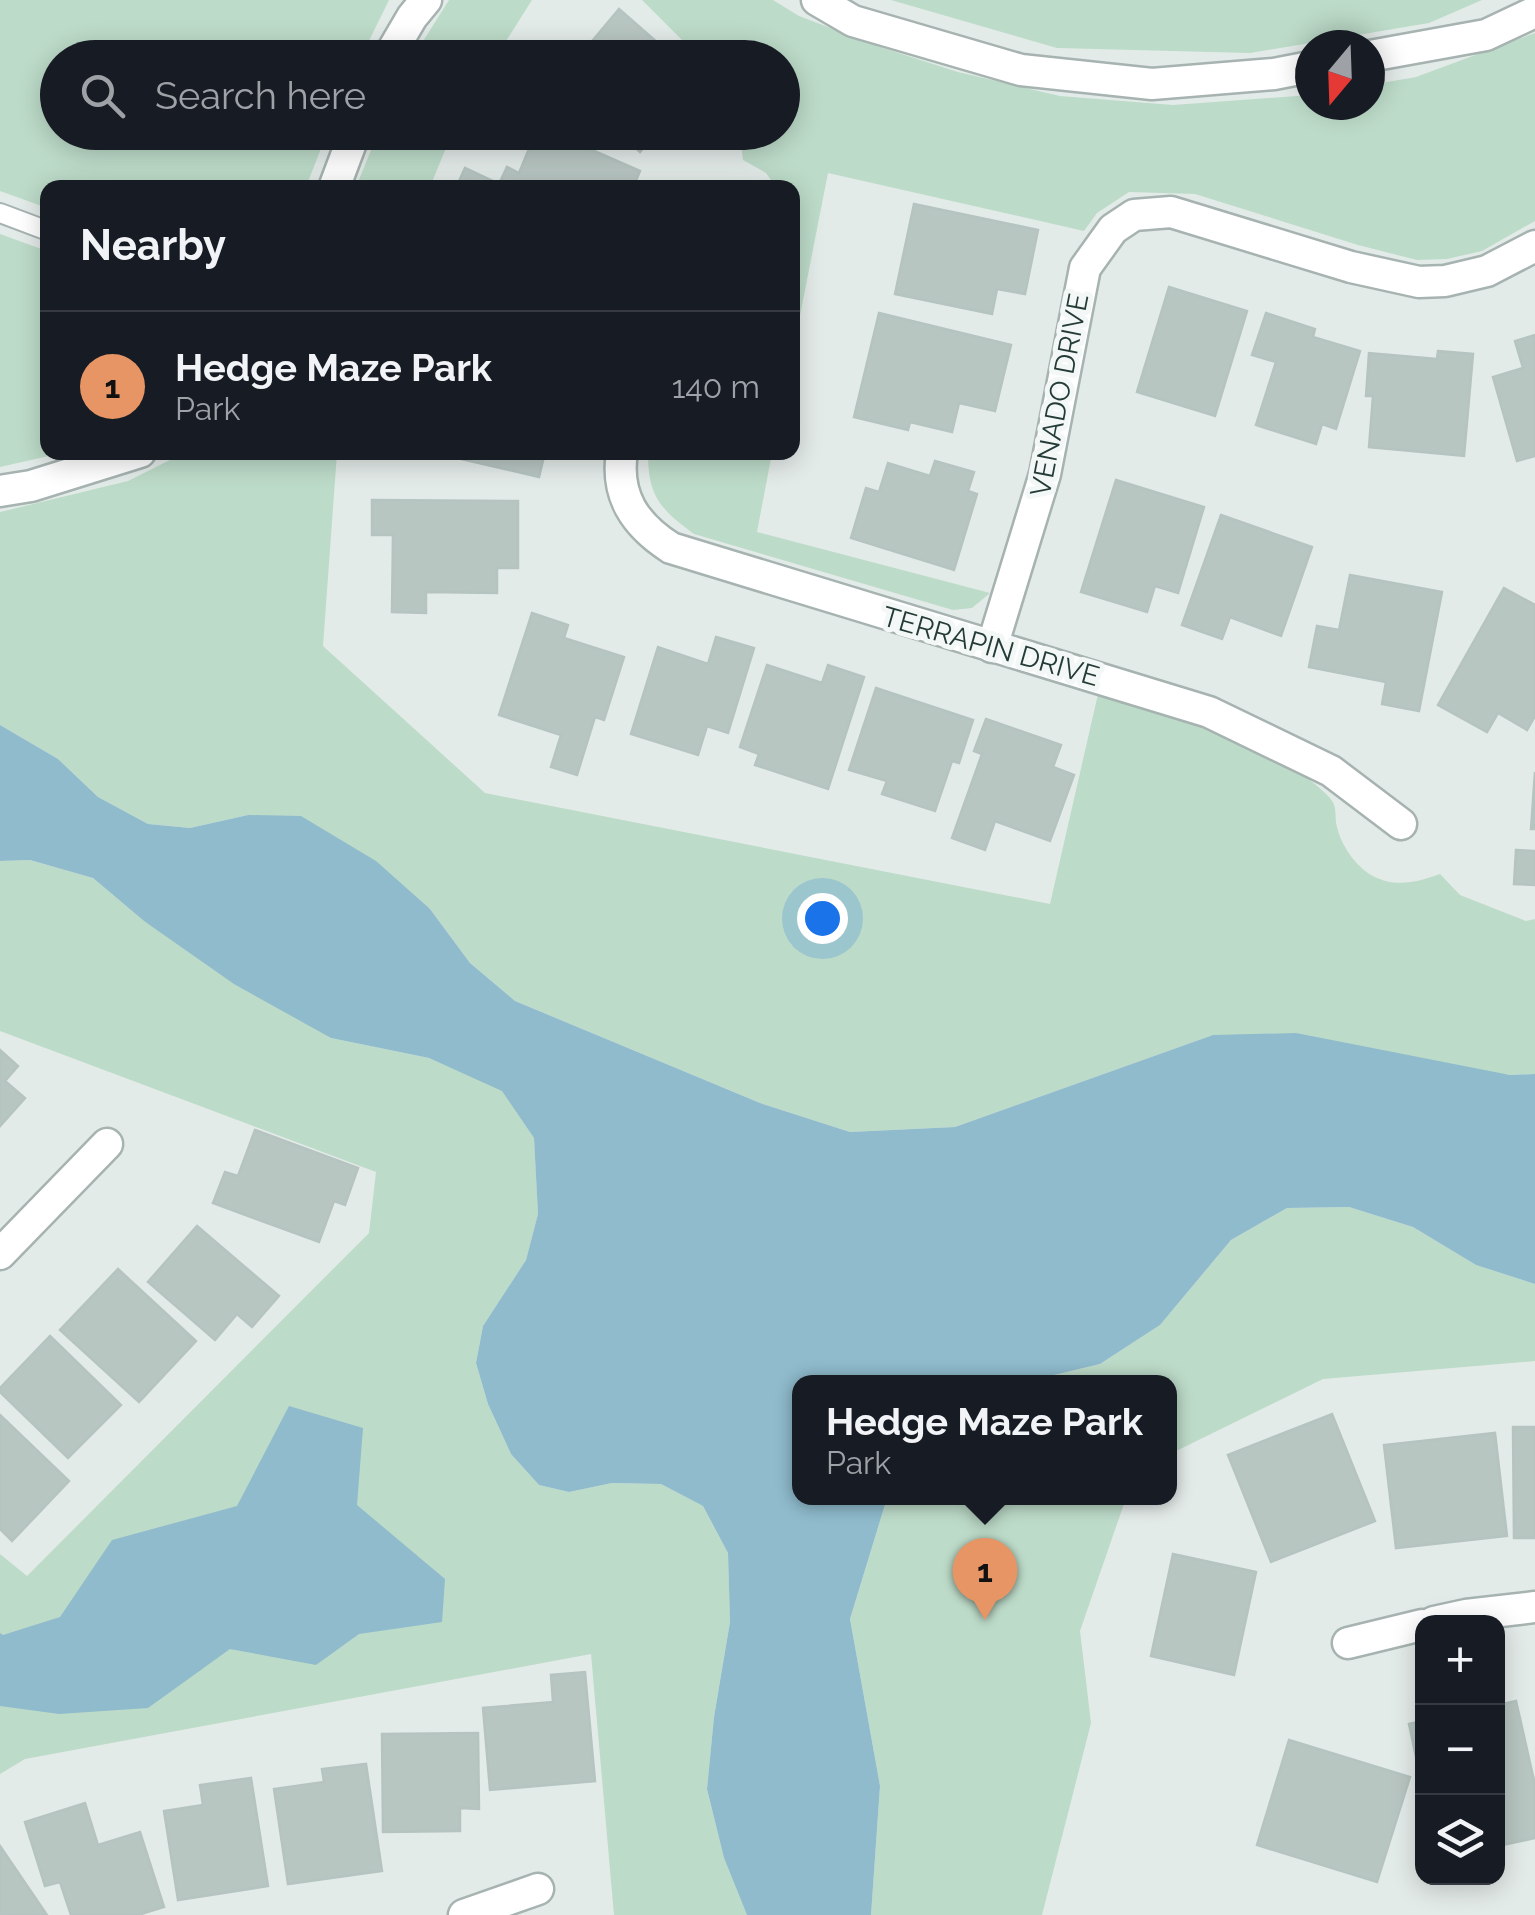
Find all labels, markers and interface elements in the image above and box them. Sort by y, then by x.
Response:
north arrow [1295,30,1385,120]
search box [40,40,800,150]
icon: search [75,68,130,123]
text: Search here [155,73,366,118]
text: Nearby [80,221,226,270]
street label: VENADO DRIVE [1024,291,1095,499]
text: Hedge Maze Park [175,345,492,390]
text: 1 [105,368,120,405]
text: 140 m [672,368,760,405]
text: Park [175,390,240,427]
street label: TERRAPIN DRIVE [879,600,1103,693]
your location [797,893,848,944]
popup [792,1375,1177,1505]
text: Hedge Maze Park [826,1399,1143,1444]
text: Park [826,1444,891,1481]
pin: 1 [952,1538,1018,1620]
map controls [1415,1615,1505,1885]
button: + [1415,1615,1505,1705]
button: − [1415,1705,1505,1795]
button: layers [1415,1795,1505,1885]

